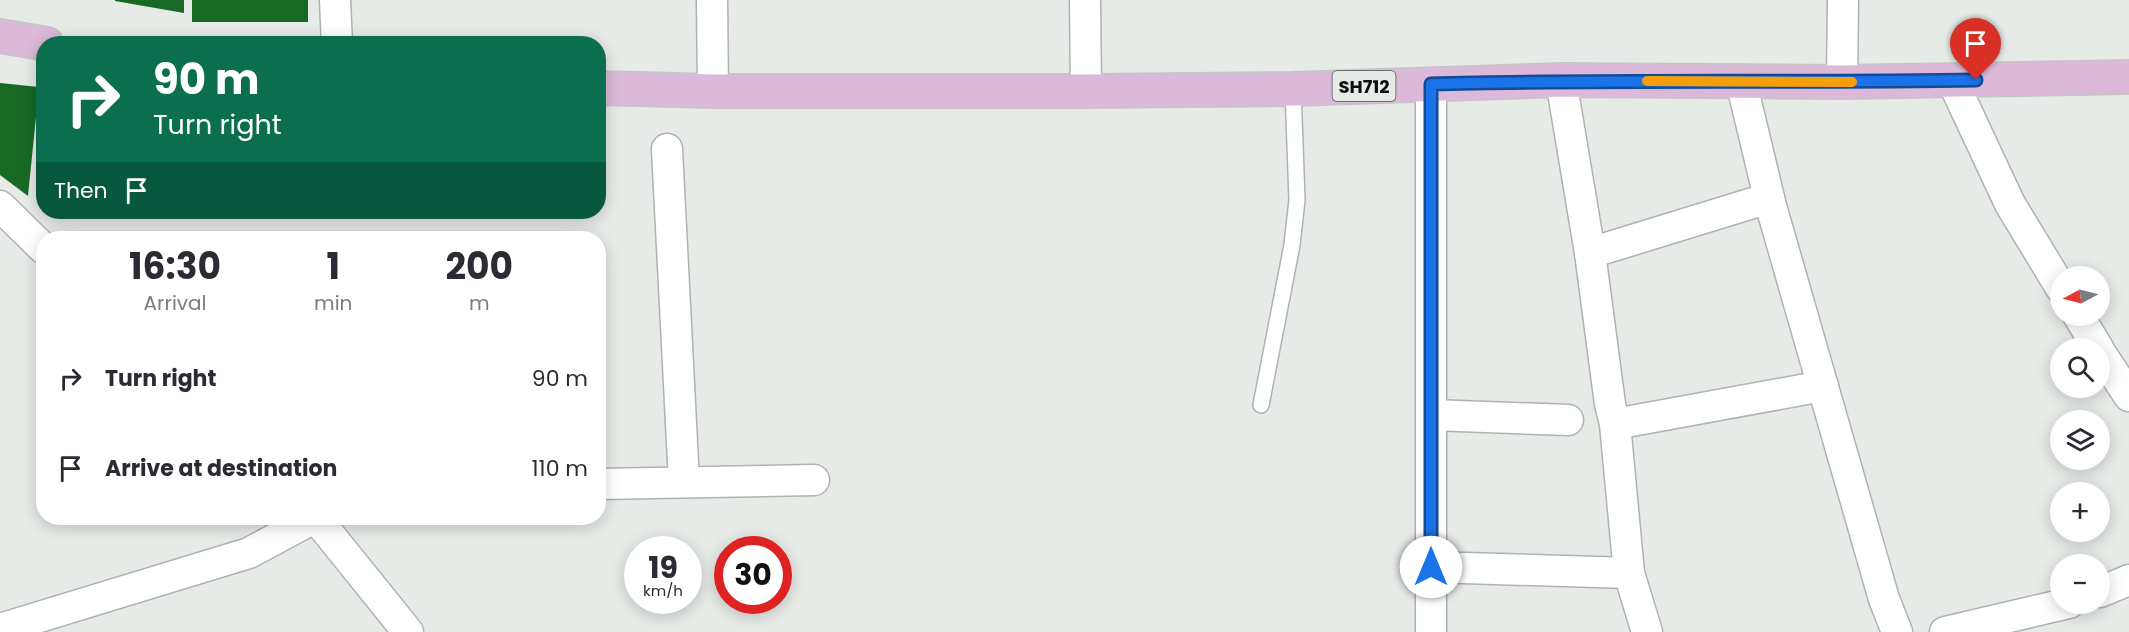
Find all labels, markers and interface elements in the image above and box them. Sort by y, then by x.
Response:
pin [1950,18,2001,80]
icon: arrive [1959,27,1992,60]
text: 90 m [153,50,260,109]
icon: right [54,60,132,138]
road number: SH712 [1332,71,1396,101]
text: Turn right [153,106,282,143]
icon: arrive [120,174,153,207]
text: Then [54,175,108,206]
text: 16:30 [129,241,221,292]
text: 1 [326,241,340,292]
text: 200 [445,241,513,292]
north arrow [2050,266,2110,326]
map controls [2050,266,2110,614]
text: Arrival [144,289,207,317]
text: min [314,289,352,317]
text: m [469,289,489,317]
button: search [2050,338,2110,398]
icon: right [54,362,87,395]
text: Turn right [105,363,216,394]
text: 90 m [532,363,588,394]
button: layers [2050,410,2110,470]
icon: arrive [54,452,87,485]
text: Arrive at destination [105,453,337,484]
text: 110 m [532,453,588,484]
button: + [2050,482,2110,542]
position arrow [1399,535,1463,599]
speed limit sign: 30 [714,536,792,614]
text: 19 [648,546,678,589]
button: − [2050,554,2110,614]
text: km/h [643,580,683,601]

